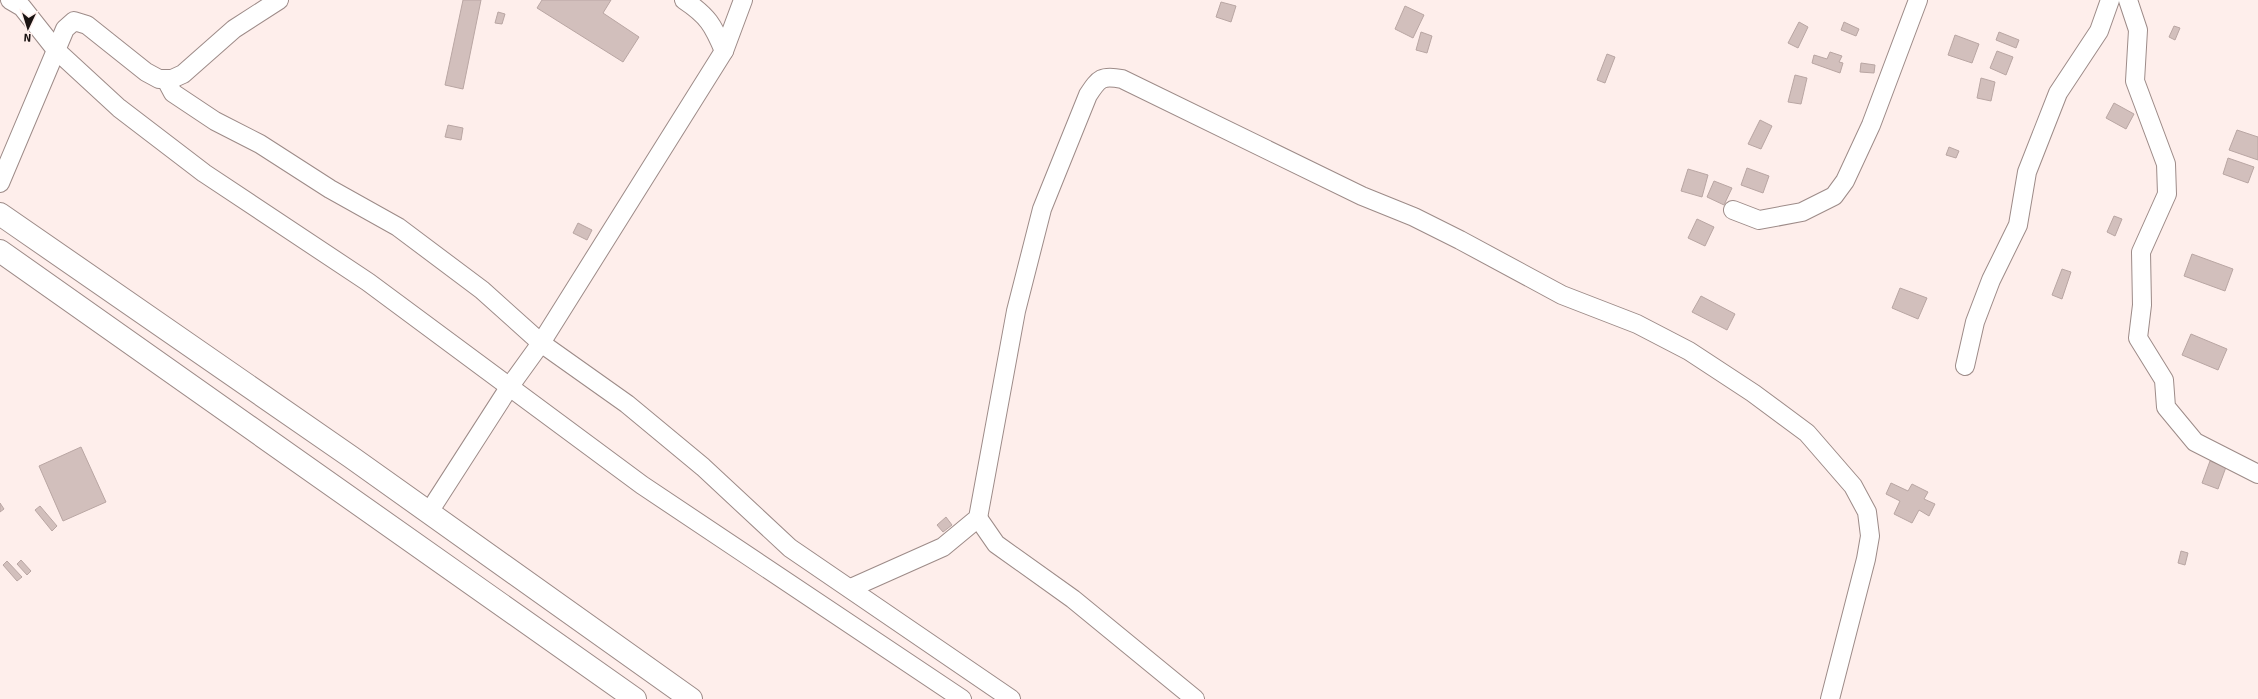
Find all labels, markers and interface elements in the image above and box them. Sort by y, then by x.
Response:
north arrow [8,8,48,48]
text: N [23,31,32,44]

